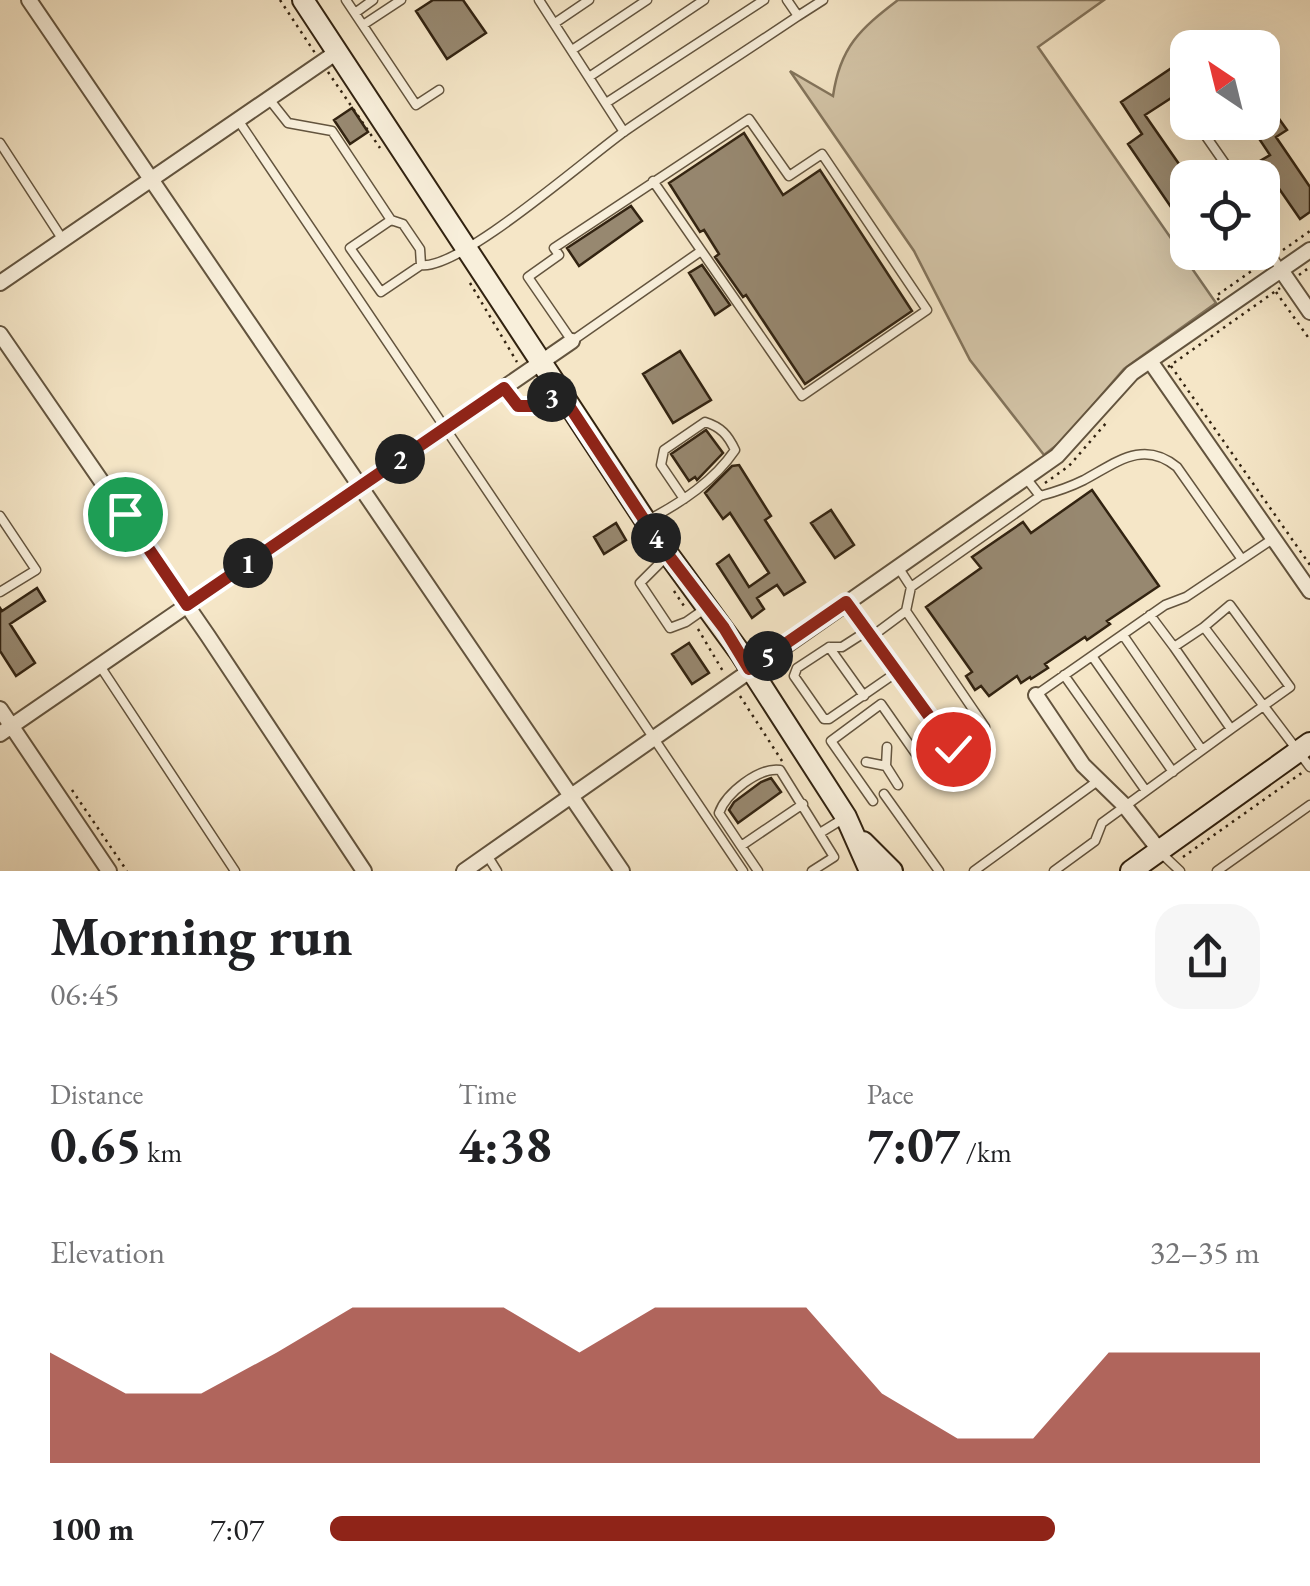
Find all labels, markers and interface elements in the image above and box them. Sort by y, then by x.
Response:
north arrow [1170,30,1280,140]
map controls [1170,30,1280,270]
button: locate [1170,160,1280,270]
pin: 3 [527,372,577,422]
text: 3 [545,379,559,415]
pin: 2 [375,434,425,484]
text: 2 [393,441,407,477]
pin [83,472,168,557]
icon: arrive [98,487,153,542]
pin: 4 [631,513,681,563]
text: 4 [649,520,663,556]
pin: 1 [223,538,273,588]
text: 1 [241,545,255,581]
pin: 5 [743,631,793,681]
text: 5 [761,638,775,674]
pin [911,707,996,792]
icon: check [926,722,981,777]
text: Morning run [50,900,353,971]
button: share [1155,904,1260,1009]
text: 06:45 [50,973,119,1015]
text: Distance [50,1076,144,1112]
text: Time [458,1076,517,1112]
text: Pace [867,1076,914,1112]
text: 0.65 [50,1112,142,1177]
text: 4:38 [458,1112,552,1177]
text: 7:07 [867,1112,960,1177]
text: km [142,1134,182,1170]
text: /km [960,1134,1012,1170]
text: Elevation [50,1231,165,1273]
text: 32–35 m [1150,1231,1260,1273]
text: 100 m [50,1508,134,1550]
text: 7:07 [210,1508,264,1550]

